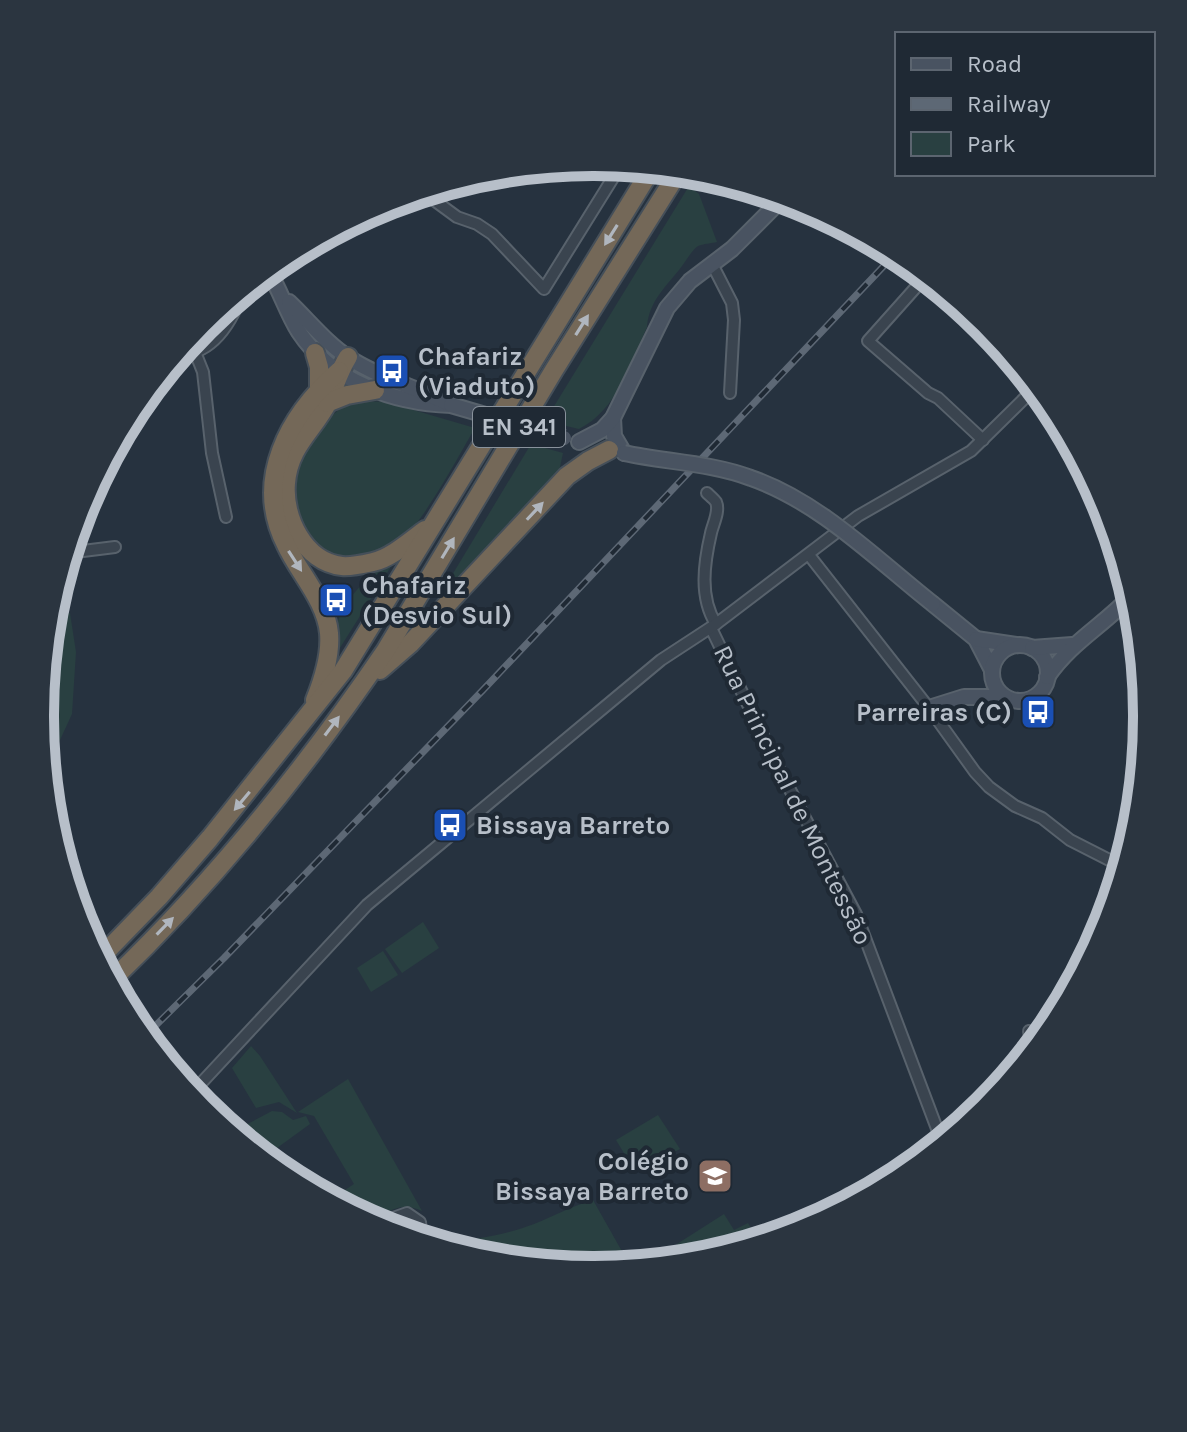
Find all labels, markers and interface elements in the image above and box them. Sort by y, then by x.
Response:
legend [895,32,1155,176]
text: Road [967,50,1022,78]
text: Railway [967,90,1051,118]
text: Park [967,130,1016,158]
one-way arrow [604,224,618,246]
one-way arrow [575,314,589,336]
place label: Chafariz (Viaduto) [418,341,535,402]
bus stop icon: Chafariz (Viaduto) [373,352,411,390]
road number: EN 341 [473,407,565,447]
one-way arrow [526,501,544,520]
one-way arrow [440,537,454,559]
one-way arrow [288,550,303,571]
place label: Chafariz (Desvio Sul) [362,570,512,631]
bus stop icon: Chafariz (Desvio Sul) [317,581,355,619]
street label: Rua Principal de Montessão [707,640,879,950]
bus stop icon: Parreiras (C) [1019,693,1057,731]
place label: Parreiras (C) [856,697,1012,728]
one-way arrow [323,716,339,736]
one-way arrow [234,790,251,810]
bus stop icon: Bissaya Barreto [431,806,469,844]
place label: Bissaya Barreto [476,810,670,841]
one-way arrow [156,917,174,936]
place label: Colégio Bissaya Barreto [495,1146,689,1207]
school or university icon: Colégio Bissaya Barreto [696,1157,734,1195]

